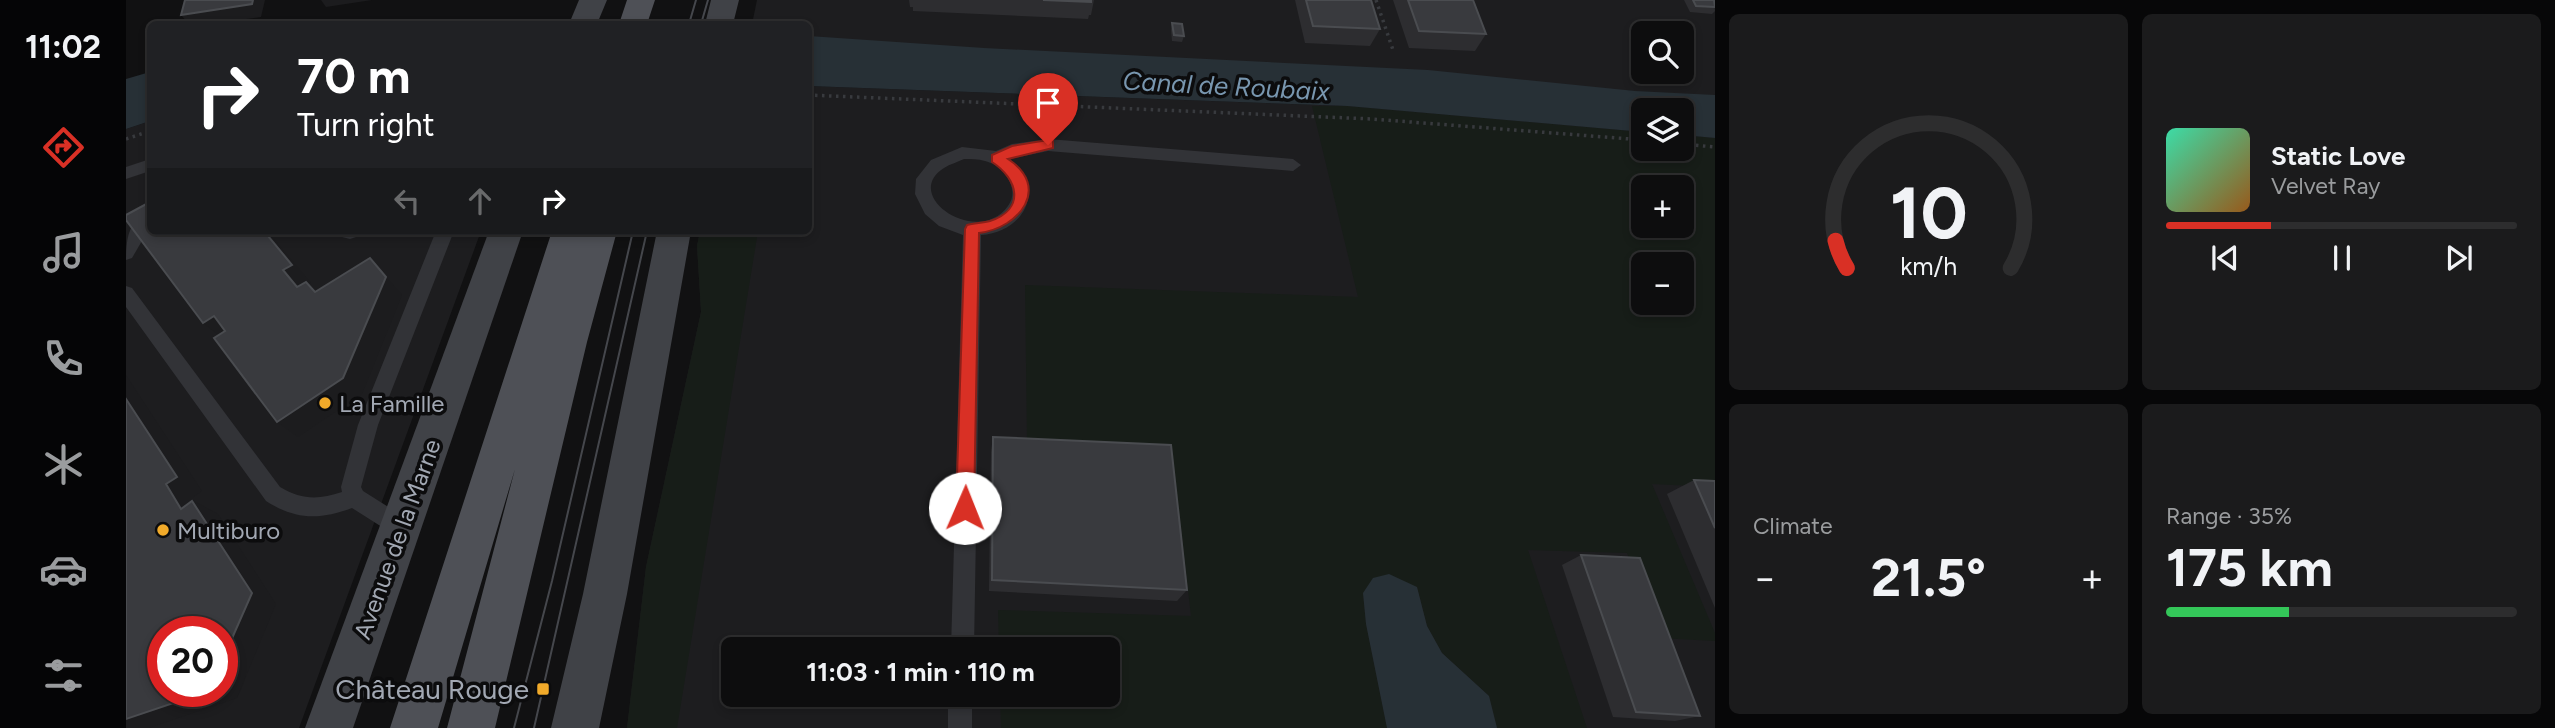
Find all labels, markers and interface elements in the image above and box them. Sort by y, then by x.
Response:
map controls [1631,21,1694,315]
button: search [1631,21,1694,84]
text: 11:02 [25,28,101,66]
text: 70 m [297,46,410,105]
icon: right [182,49,273,140]
water label: Canal de Roubaix [1122,65,1331,107]
pin [1018,73,1078,145]
icon: arrive [1029,84,1067,122]
button: layers [1631,98,1694,161]
text: Turn right [297,106,435,144]
icon: directions [39,123,88,172]
text: Static Love [2271,140,2405,172]
text: 10 [1890,170,1967,257]
text: Velvet Ray [2271,172,2380,200]
button: + [1631,175,1694,238]
icon: left [388,182,426,220]
icon: ahead [461,182,499,220]
icon: right [534,182,572,220]
icon: music [39,228,88,277]
icon: previous [2206,239,2244,277]
icon: pause [2323,239,2361,277]
icon: next [2440,239,2478,277]
text: km/h [1900,251,1957,281]
button: − [1631,252,1694,315]
icon: phone [39,334,88,383]
place label: La Famille [339,389,444,418]
marker: La Famille [317,395,333,411]
street label: Avenue de la Marne [347,435,447,643]
icon: climate [39,440,88,489]
position arrow [928,471,1002,545]
text: Range · 35% [2166,502,2292,530]
text: Climate [1753,512,1832,540]
place label: Multiburo [177,516,280,545]
marker: Multiburo [155,522,171,538]
text: 175 km [2166,537,2333,599]
icon: car [39,545,88,594]
text: 21.5° [1871,547,1986,609]
text: − [1753,555,1777,601]
text: + [2080,555,2104,601]
speed limit sign: 20 [147,616,238,707]
icon: filters [39,651,88,700]
text: 11:03 · 1 min · 110 m [806,656,1035,688]
place label: Château Rouge [335,672,529,706]
marker: Château Rouge [535,681,551,697]

